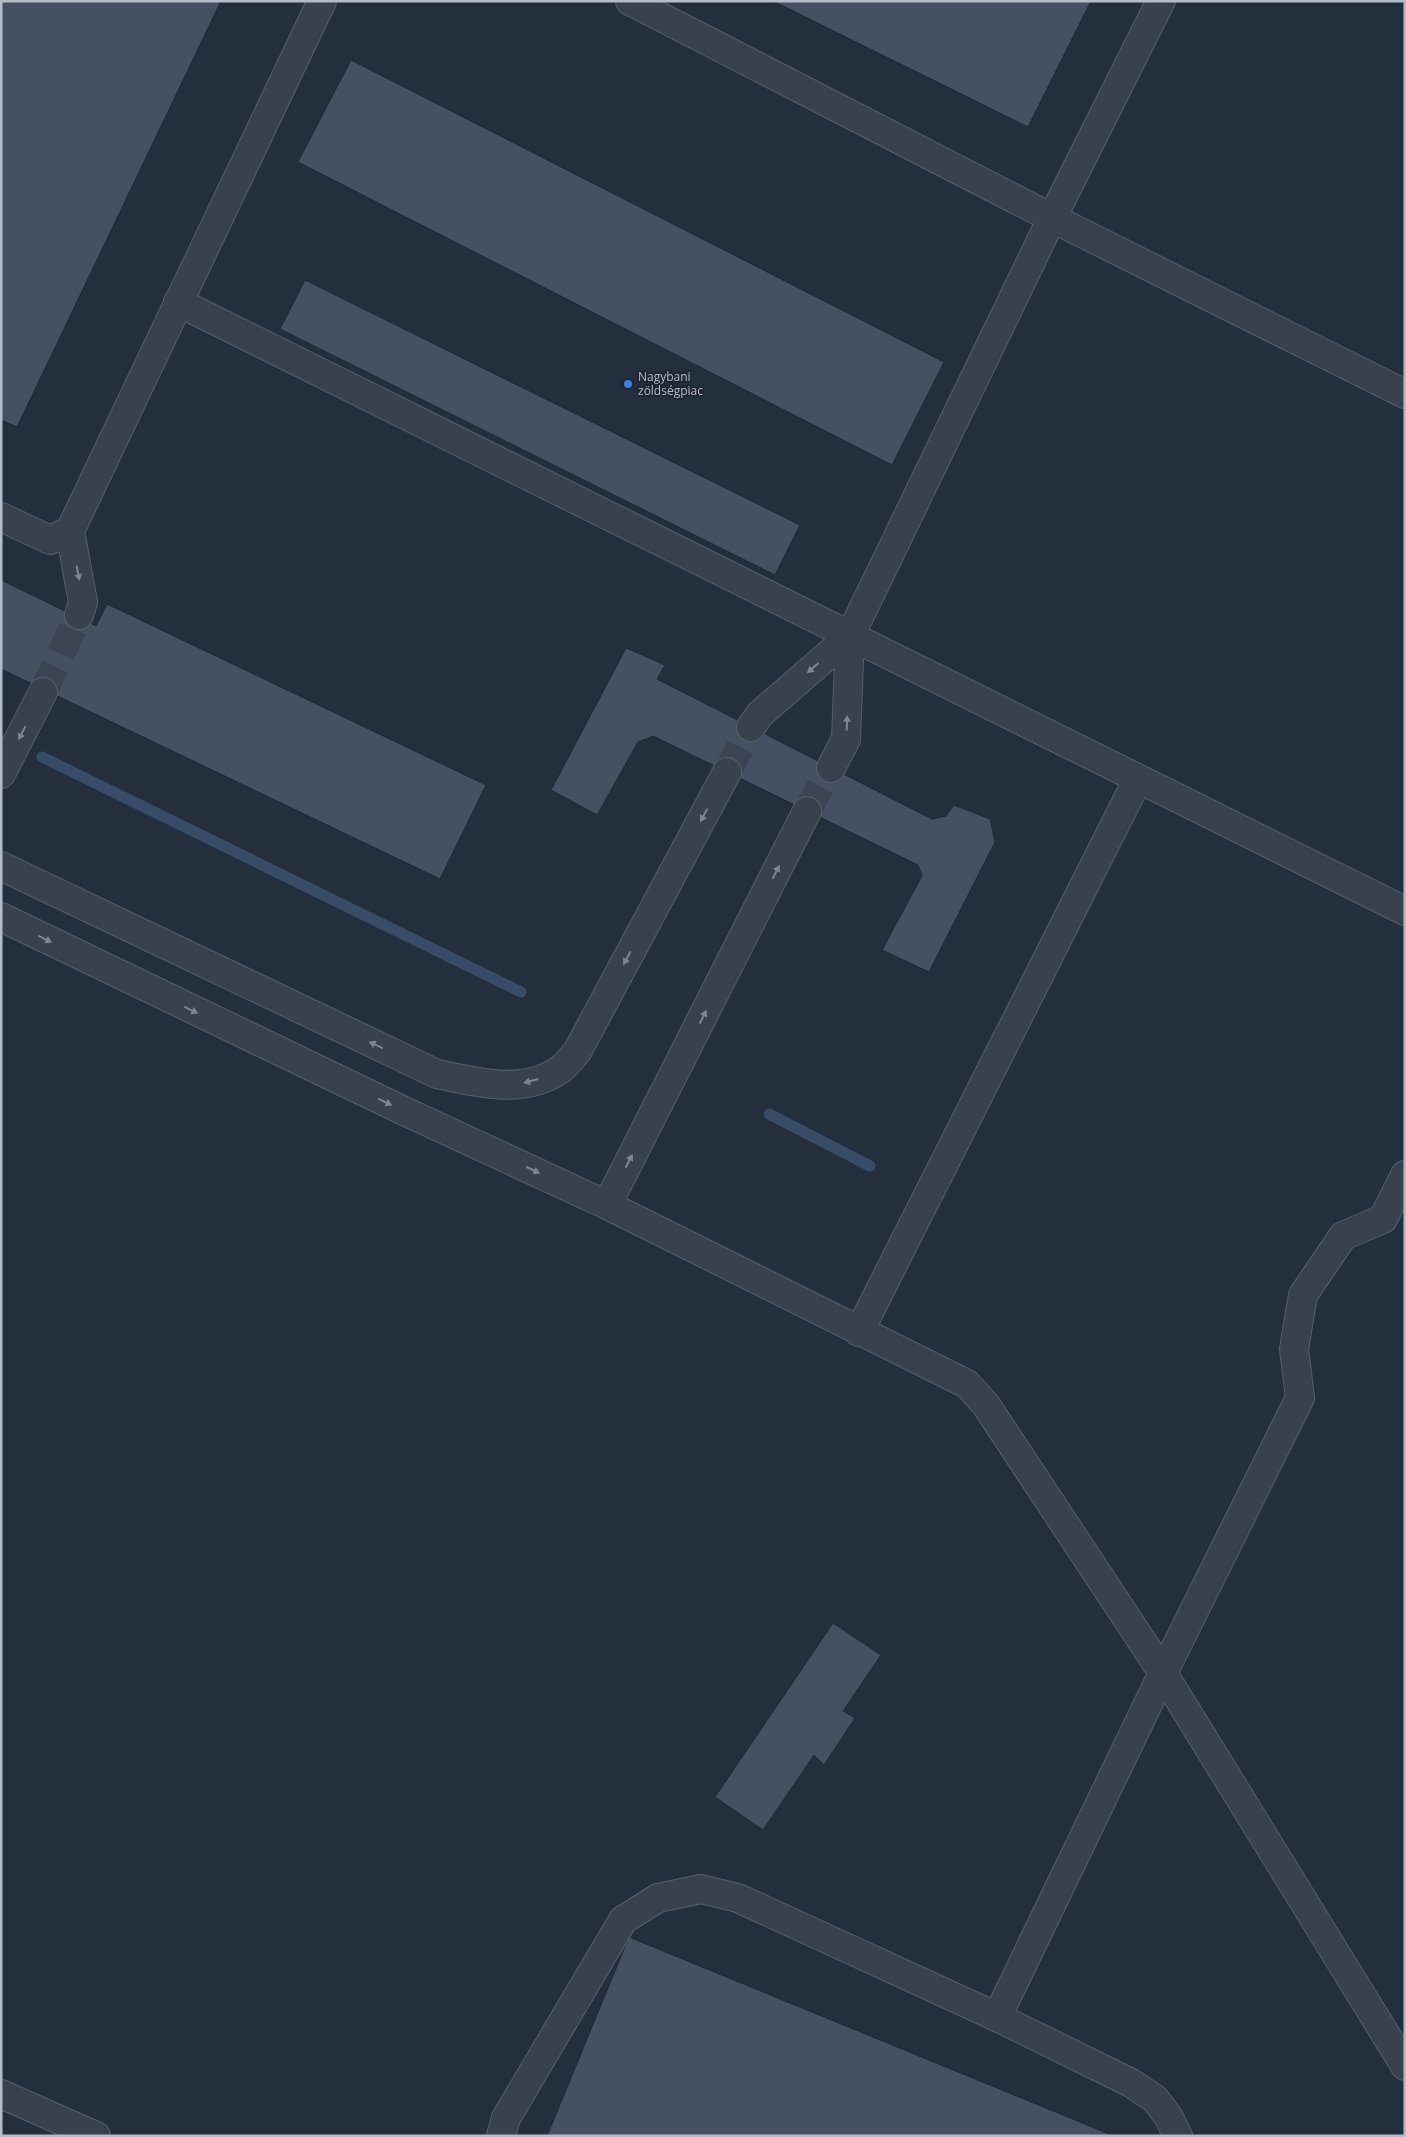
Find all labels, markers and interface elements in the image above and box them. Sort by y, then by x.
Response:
place label: Nagybani zöldségpiac [638,368,703,399]
marker: Nagybani zöldségpiac [622,378,634,390]
one-way arrow [74,566,82,582]
one-way arrow [807,662,819,673]
one-way arrow [843,715,851,731]
one-way arrow [18,726,26,740]
one-way arrow [700,807,708,822]
one-way arrow [772,864,781,879]
one-way arrow [38,935,52,943]
one-way arrow [623,951,631,965]
one-way arrow [184,1005,199,1014]
one-way arrow [699,1009,707,1024]
one-way arrow [369,1041,384,1049]
one-way arrow [523,1077,538,1085]
one-way arrow [378,1098,392,1106]
one-way arrow [625,1154,633,1169]
one-way arrow [526,1166,540,1174]

